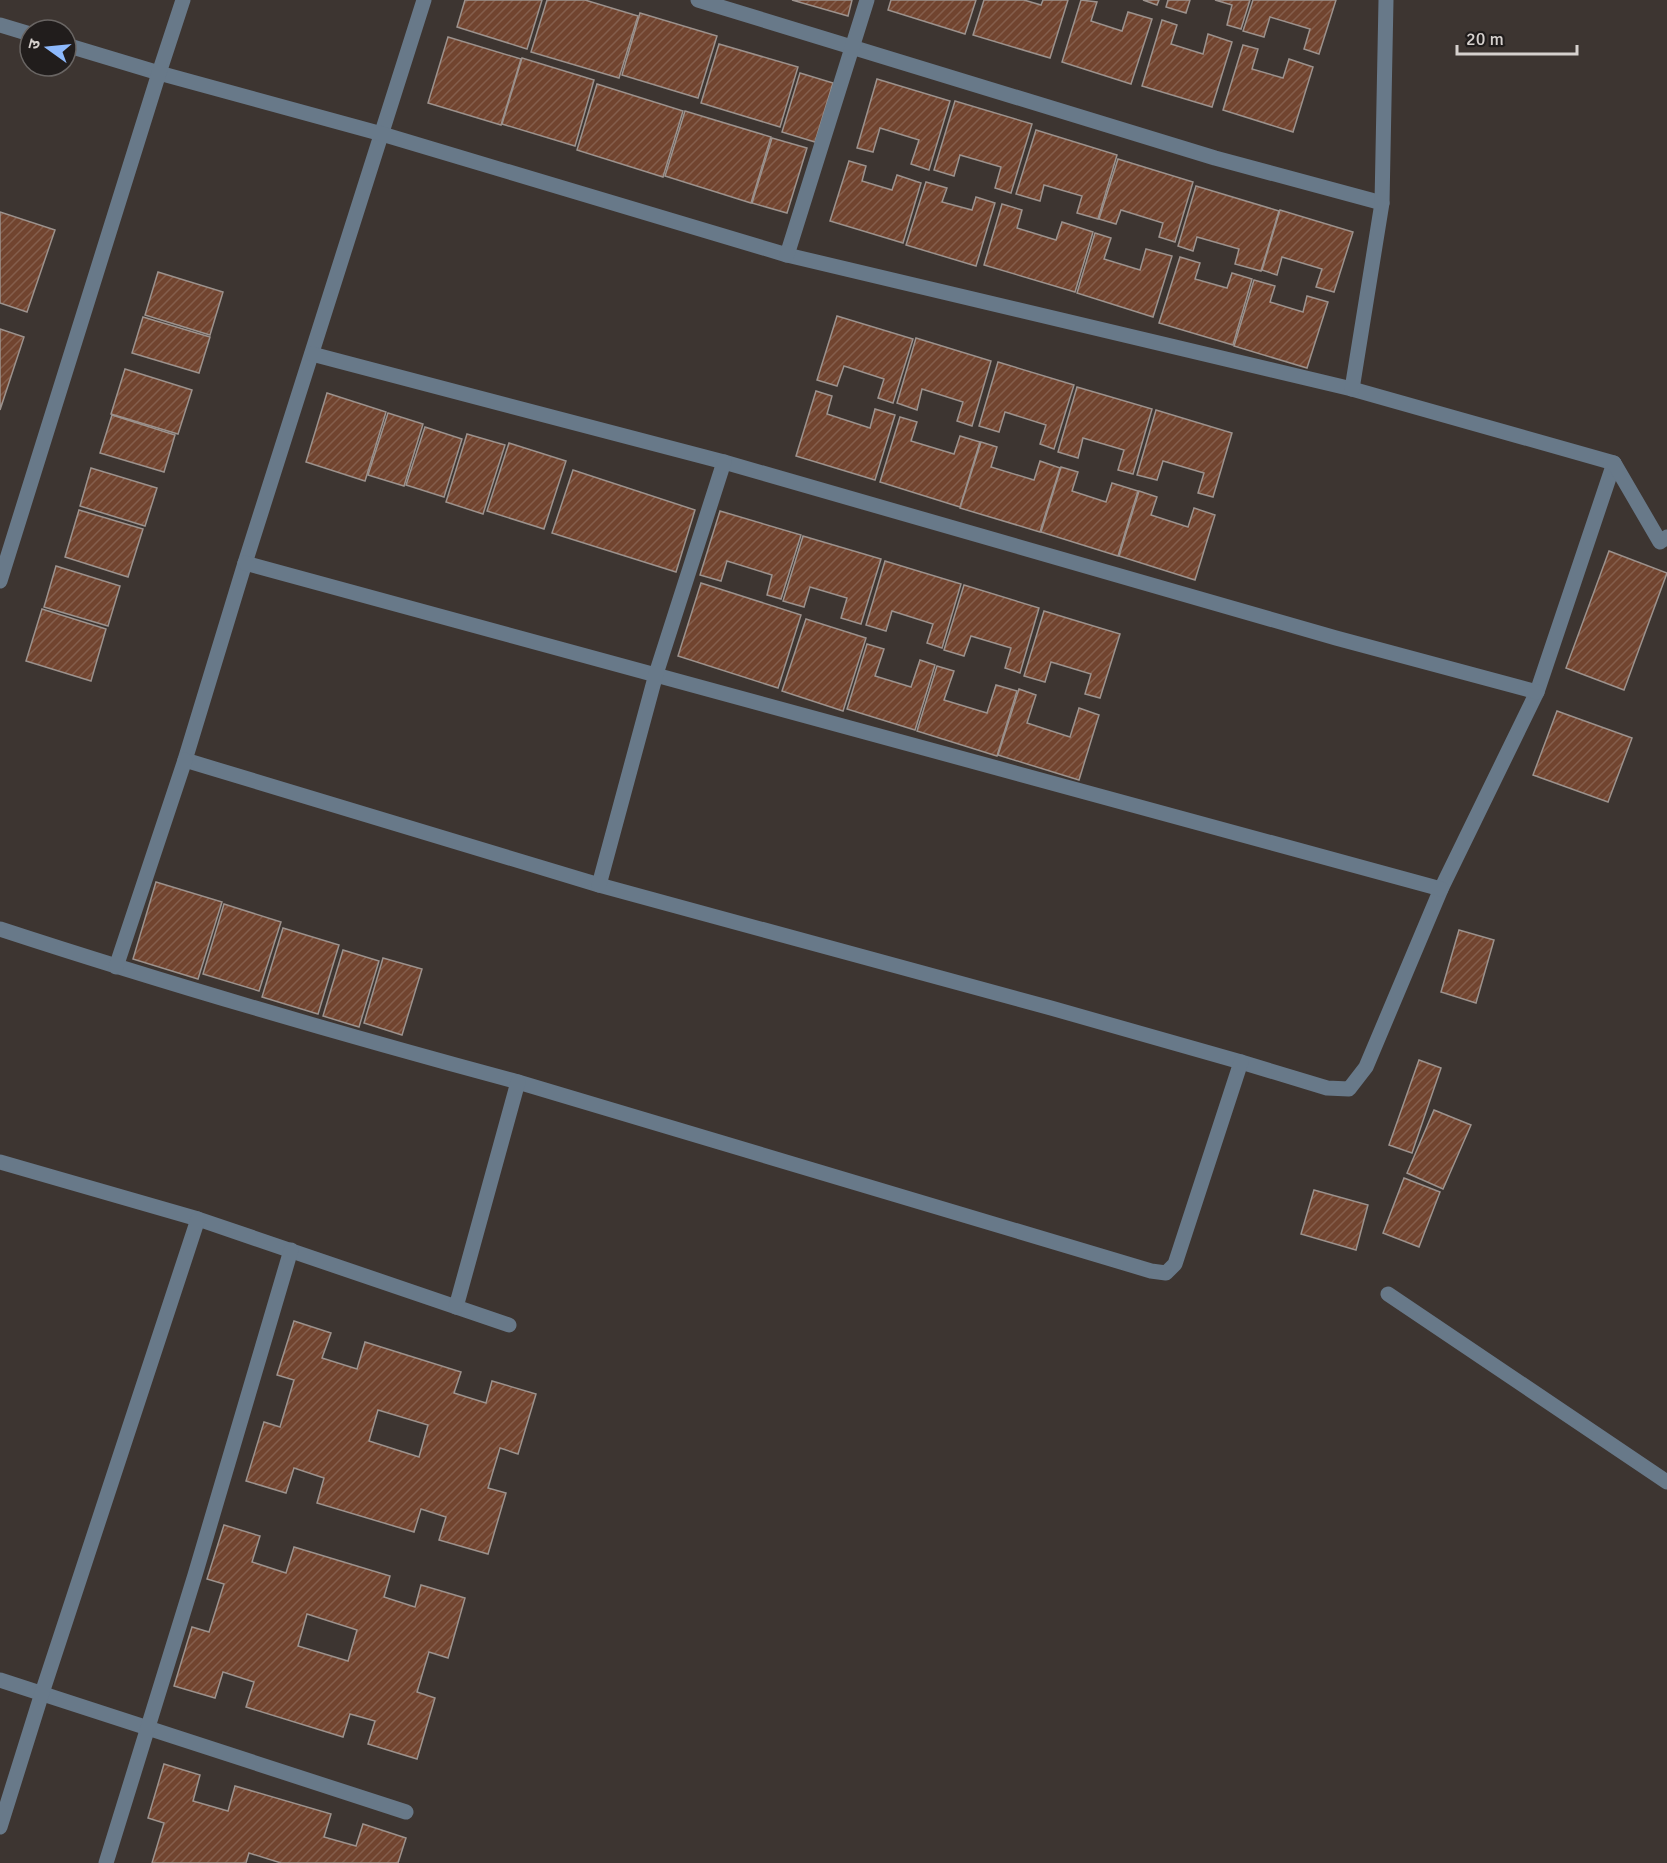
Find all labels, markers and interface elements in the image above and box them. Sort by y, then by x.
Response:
north arrow [18,18,78,78]
scale bar [1457,18,1577,56]
text: 20 m [1466,28,1504,50]
text: उ [24,37,46,51]

